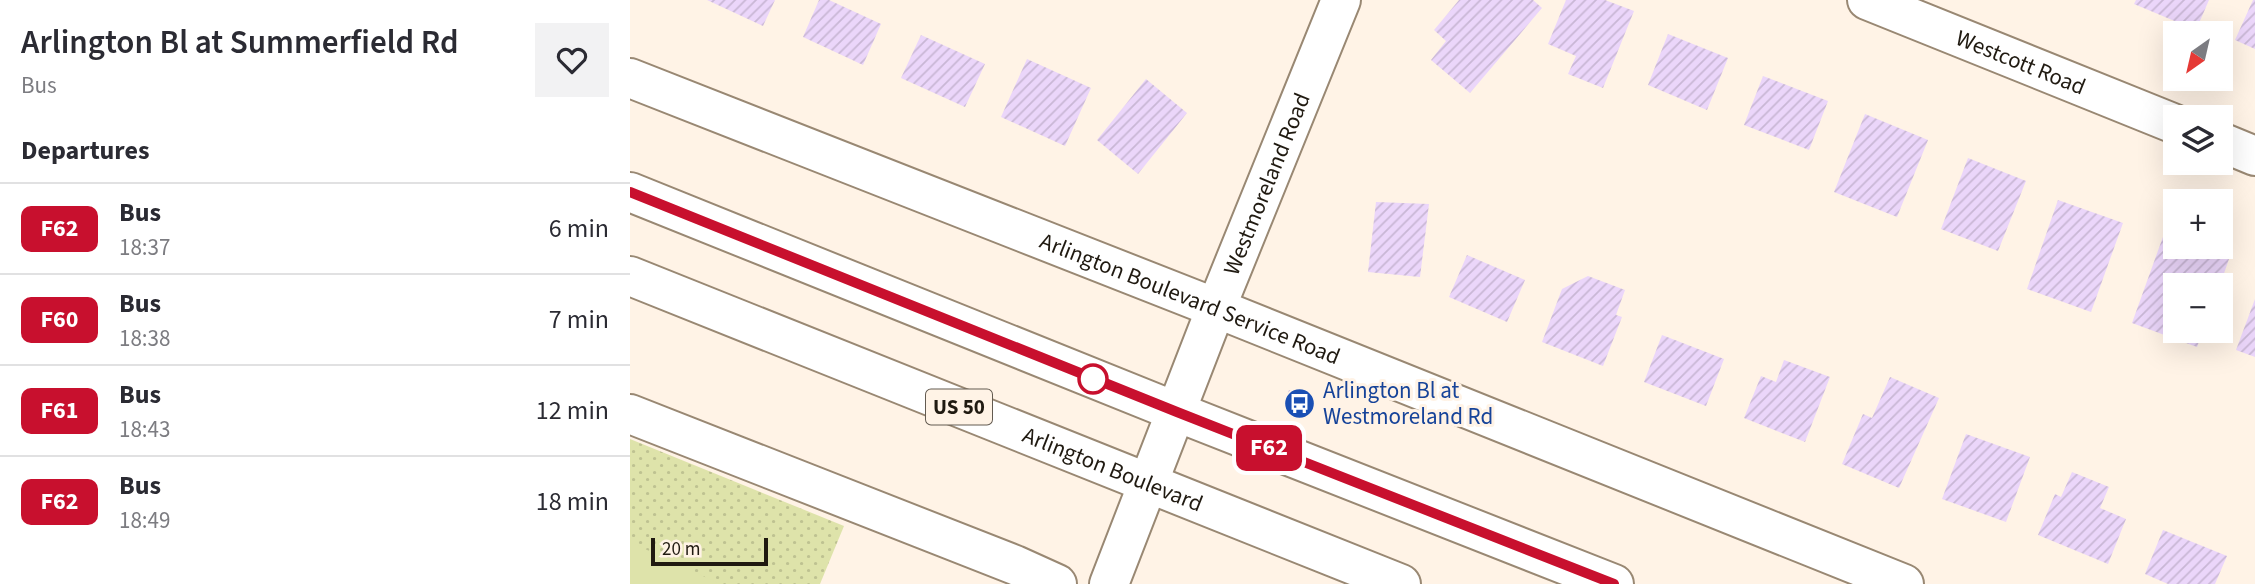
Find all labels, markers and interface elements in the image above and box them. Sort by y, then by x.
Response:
text: Arlington Bl at Summerfield Rd [21,19,459,66]
street label: Westcott Road [1951,21,2091,103]
north arrow [2163,21,2233,91]
map controls [2163,21,2233,343]
button: heart [535,23,609,97]
text: Bus [21,69,57,102]
street label: Westmoreland Road [1215,88,1318,280]
button: layers [2163,105,2233,175]
text: Departures [21,132,149,169]
button: + [2163,189,2233,259]
text: Bus [119,194,161,231]
text: 6 min [549,210,609,247]
text: F62 [41,211,78,246]
street label: Arlington Boulevard Service Road [1035,224,1345,373]
text: 18:37 [119,231,170,264]
button: − [2163,273,2233,343]
text: Bus [119,285,161,322]
text: 7 min [549,301,609,338]
text: F60 [41,302,78,337]
text: 18:38 [119,322,170,355]
unlabelled marker [1078,364,1108,394]
place label: Arlington Bl at Westmoreland Rd [1323,374,1493,433]
text: Bus [119,376,161,413]
bus stop icon: Arlington Bl at Westmoreland Rd [1283,386,1317,420]
road number: US 50 [926,390,992,424]
text: 12 min [536,392,609,429]
text: F61 [41,393,78,428]
text: 18:43 [119,413,170,446]
street label: Arlington Boulevard [1018,418,1208,520]
line badge: F62 [1229,425,1309,471]
text: F62 [1250,430,1288,465]
text: Bus [119,467,161,504]
text: 18 min [536,483,609,520]
text: F62 [41,484,78,519]
text: 18:49 [119,504,170,537]
scale bar [651,535,768,567]
text: 20 m [662,536,700,563]

